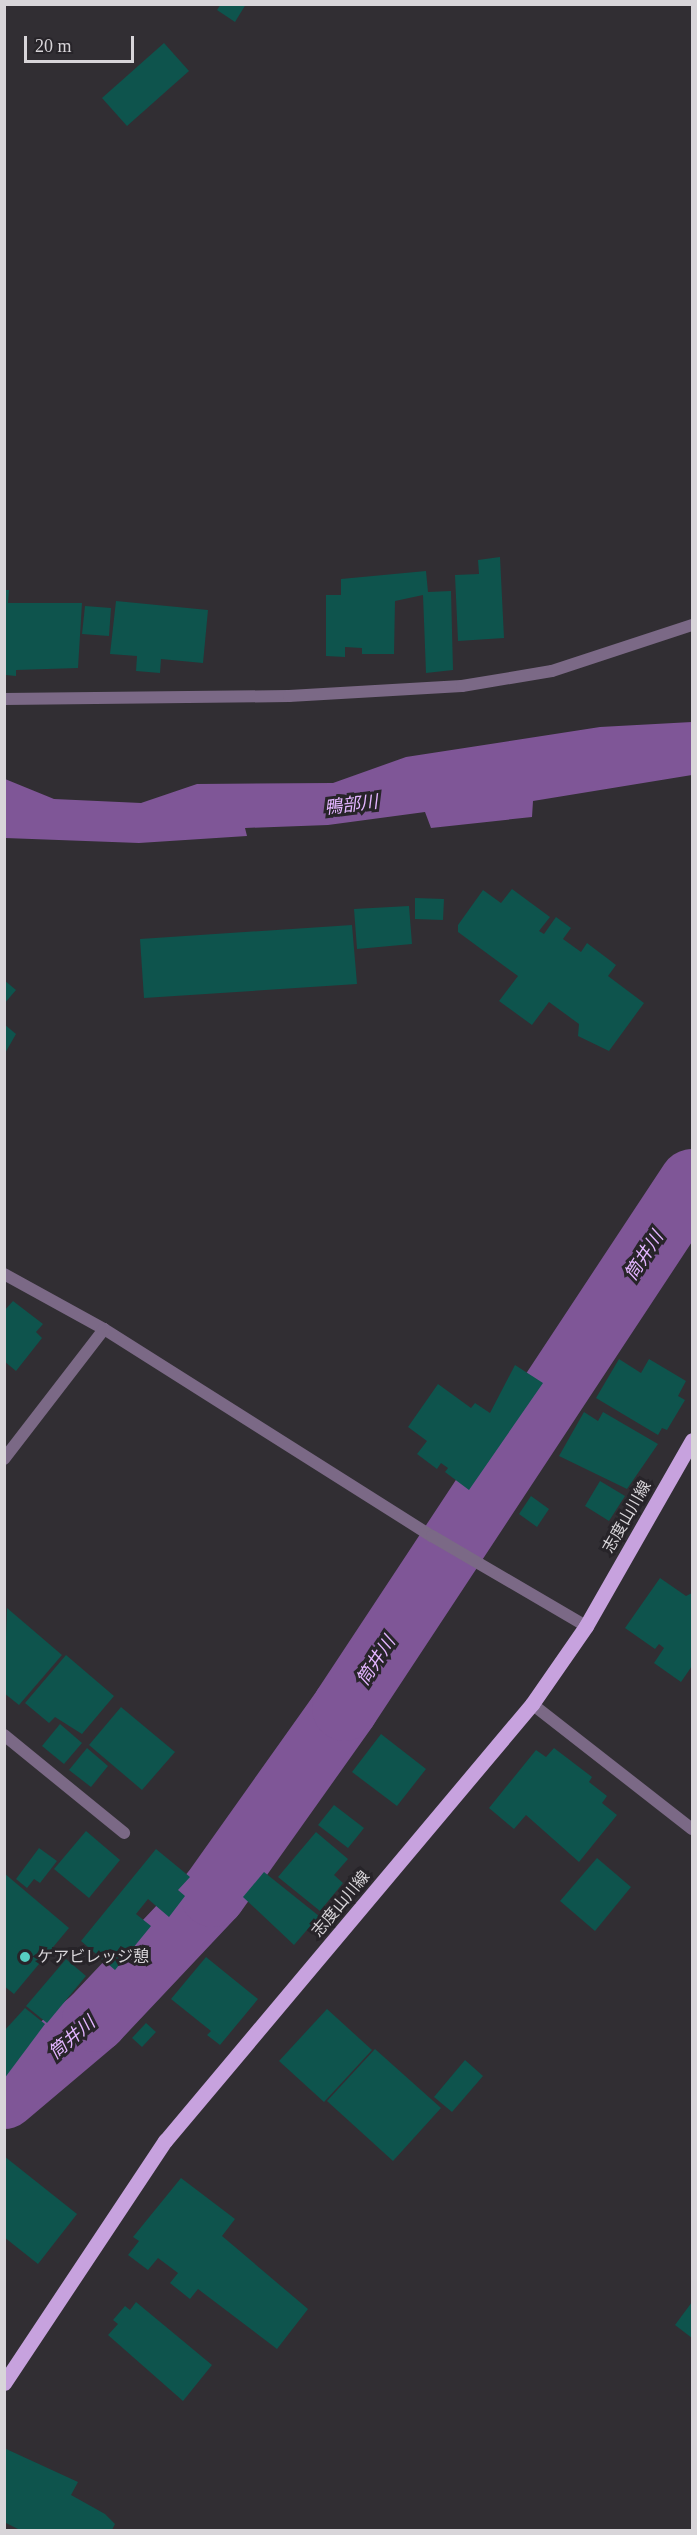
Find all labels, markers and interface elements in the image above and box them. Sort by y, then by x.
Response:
scale bar [27,24,136,62]
text: 20 m [35,36,72,56]
water label: 鴨部川 [323,791,379,819]
water label: 筒井川 [620,1227,668,1285]
street label: 志度山川線 [599,1478,655,1556]
water label: 筒井川 [352,1632,400,1690]
street label: 志度山川線 [308,1867,374,1941]
place label: ケアビレッジ憩 [37,1947,149,1967]
marker: ケアビレッジ憩 [18,1950,32,1964]
water label: 筒井川 [45,2012,99,2064]

